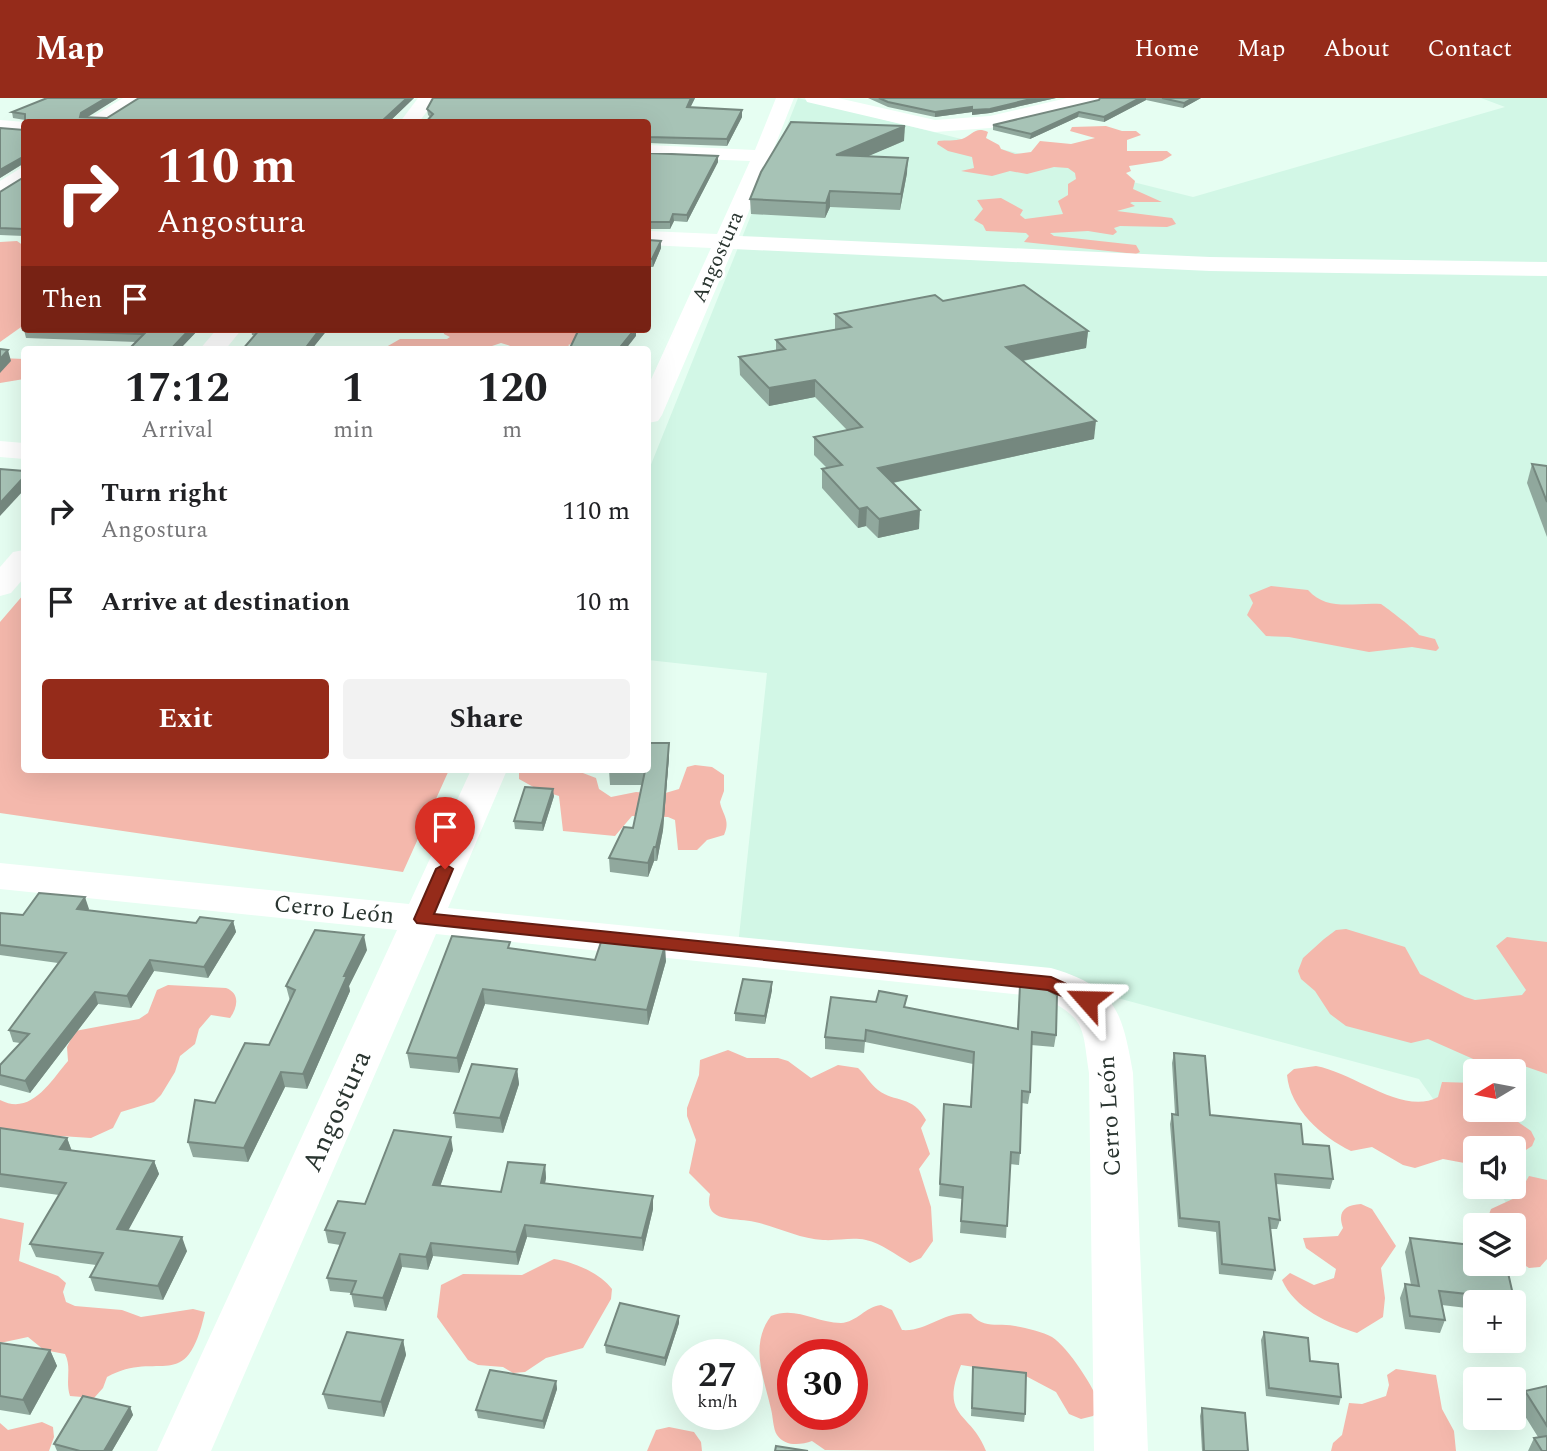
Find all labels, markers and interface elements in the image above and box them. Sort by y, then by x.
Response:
text: Map [35,24,104,74]
text: Home [1134,31,1199,67]
text: Map [1237,31,1285,67]
text: About [1323,31,1389,67]
text: Contact [1427,31,1512,67]
text: 110 m [157,130,296,205]
icon: right [42,147,133,238]
text: Angostura [157,198,305,247]
street label: Angostura [684,205,753,308]
text: Then [42,279,102,319]
icon: arrive [116,280,154,318]
text: 17:12 [124,357,230,420]
text: 1 [342,357,365,420]
text: 120 [477,357,548,420]
text: Arrival [141,413,213,448]
text: min [333,413,374,448]
text: m [502,413,522,448]
text: Turn right [101,473,228,513]
text: 110 m [562,491,630,531]
icon: right [42,492,80,530]
text: Angostura [101,513,208,548]
text: Arrive at destination [101,582,350,622]
text: 10 m [575,582,630,622]
icon: arrive [42,583,80,621]
button: Exit [42,679,329,759]
button: Share [343,679,630,759]
pin [415,797,475,869]
icon: arrive [426,808,464,846]
street label: Cerro León [272,886,396,934]
position arrow [1050,963,1124,1037]
street label: Angostura [291,1043,383,1179]
street label: Cerro León [1089,1055,1131,1177]
north arrow [1463,1059,1526,1122]
map controls [1463,1059,1526,1430]
button: sound [1463,1136,1526,1199]
button: layers [1463,1213,1526,1276]
button: + [1463,1290,1526,1353]
speed limit sign: 30 [777,1339,868,1430]
text: 27 [698,1349,737,1402]
button: − [1463,1367,1526,1430]
text: km/h [697,1388,738,1415]

